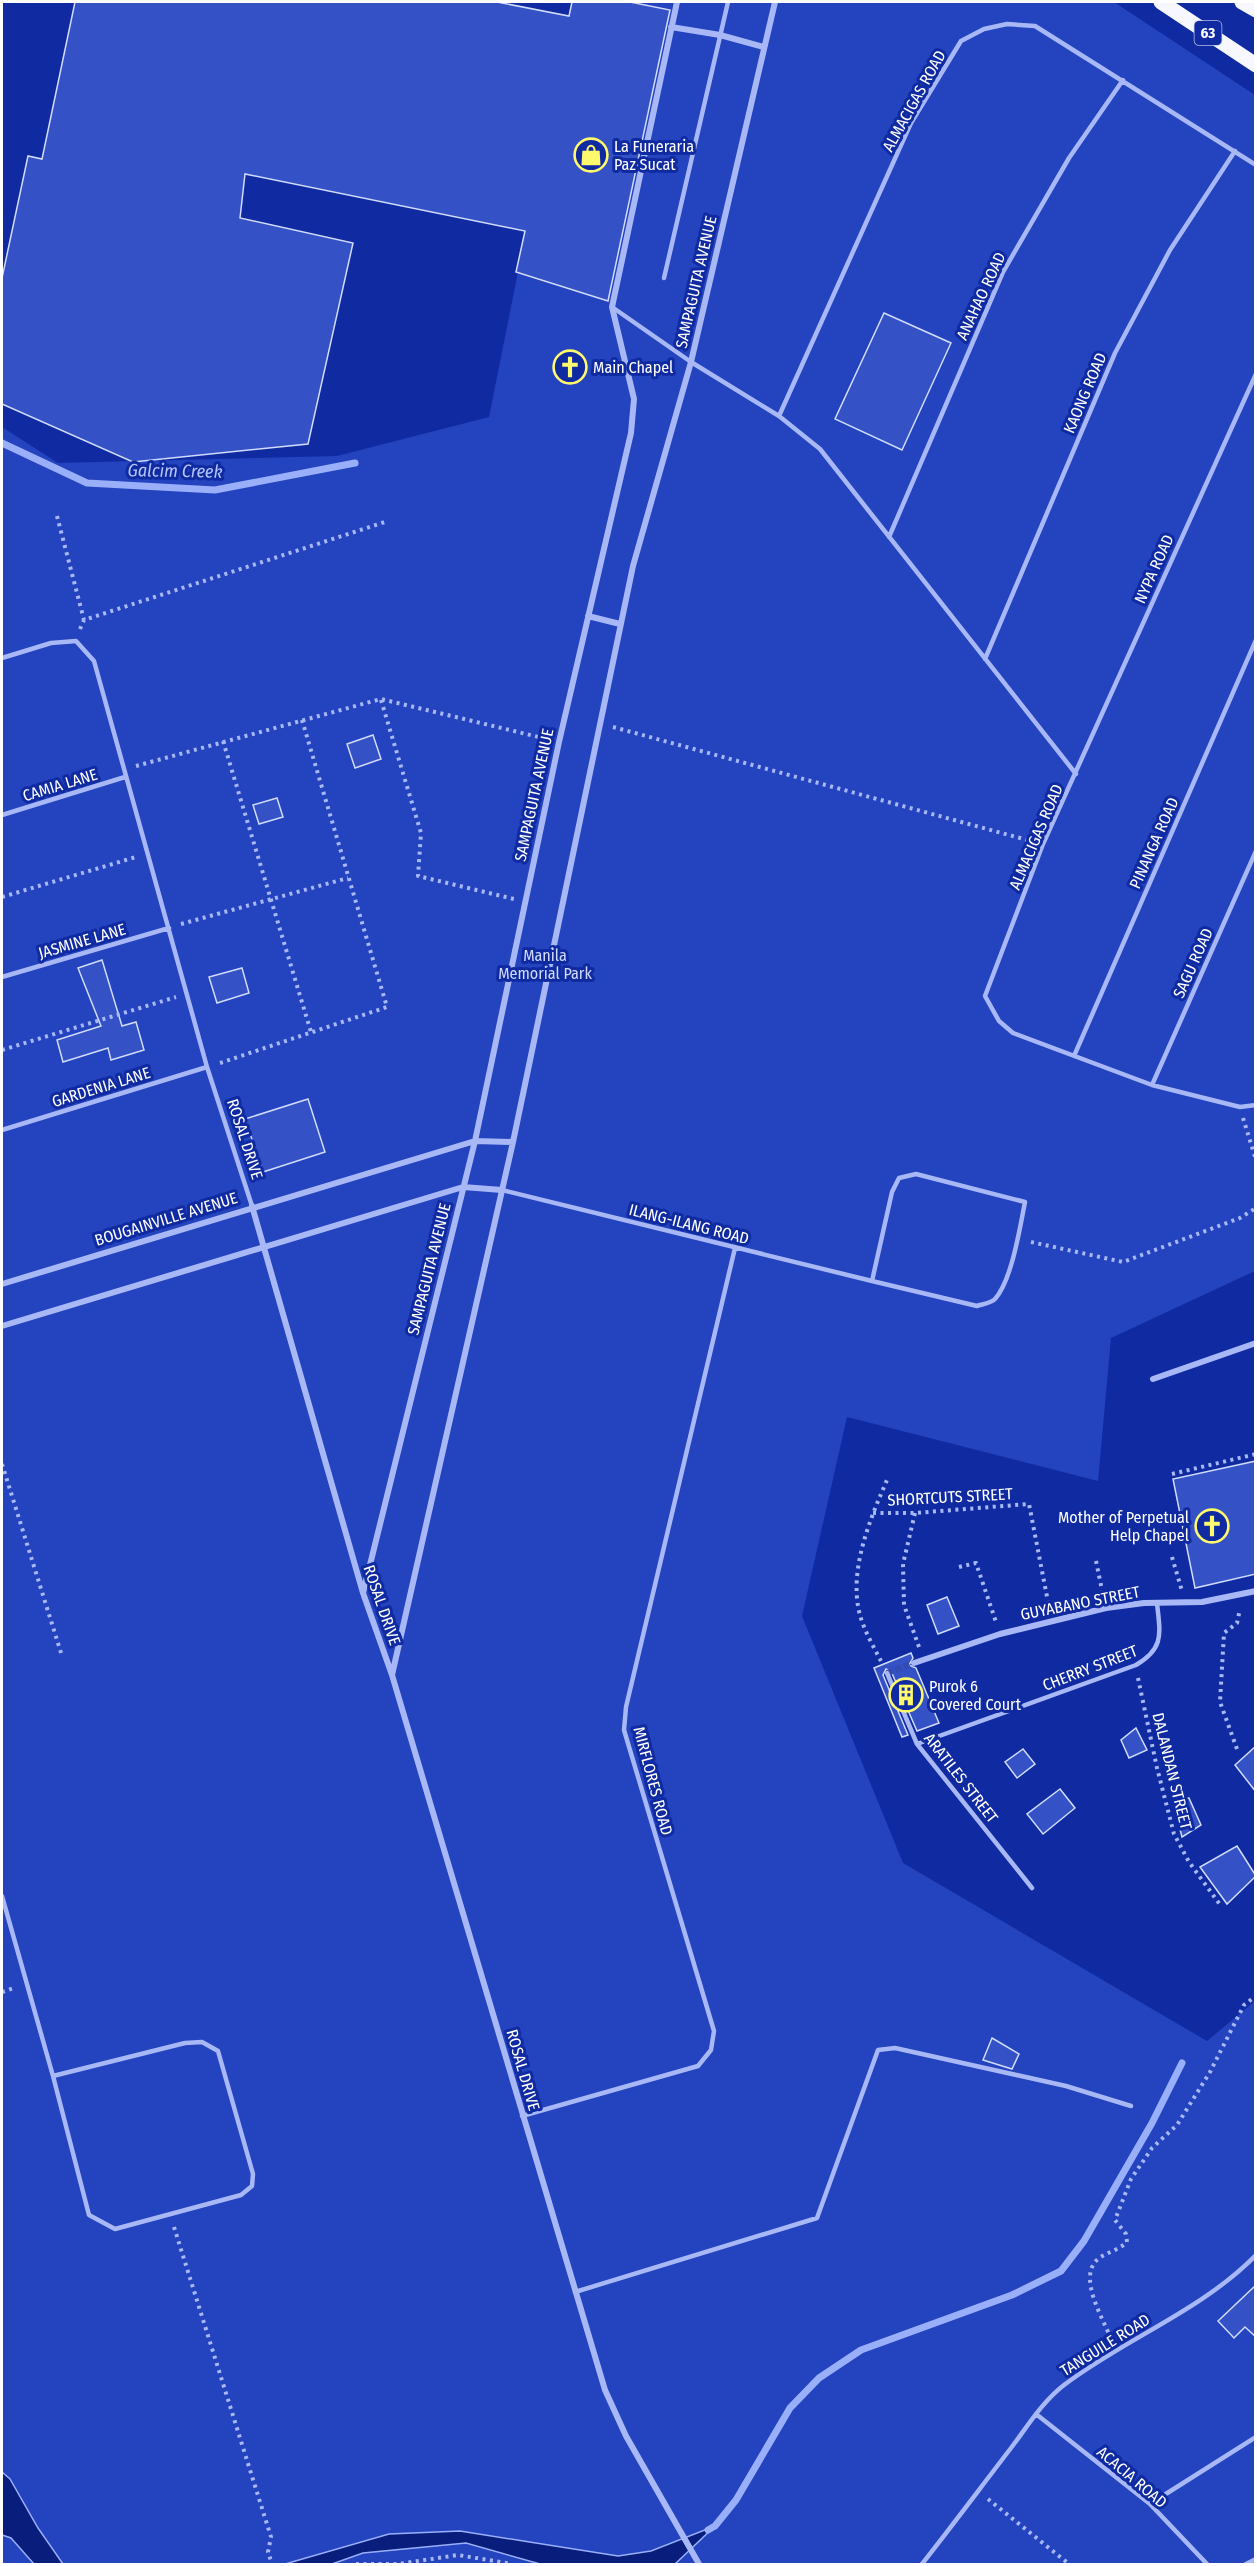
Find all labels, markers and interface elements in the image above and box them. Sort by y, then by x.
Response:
road number: 63 [1194,21,1222,45]
street label: ALMACIGAS ROAD [878,47,950,155]
shop icon: La Funeraria Paz Sucat [573,137,609,173]
place label: La Funeraria Paz Sucat [614,137,694,174]
street label: SAMPAGUITA AVENUE [672,214,720,350]
street label: ANAHAO ROAD [952,249,1010,343]
church icon: Main Chapel [552,349,588,385]
street label: KAONG ROAD [1060,350,1110,436]
place label: Main Chapel [593,358,673,377]
water label: Galcim Creek [127,459,223,483]
street label: NYPA ROAD [1130,532,1178,606]
street label: SAMPAGUITA AVENUE [511,727,557,863]
street label: CAMIA LANE [20,765,100,805]
street label: ALMACIGAS ROAD [1005,781,1067,893]
street label: PINANGA ROAD [1125,794,1183,892]
street label: JASMINE LANE [36,919,128,963]
street label: SAGU ROAD [1169,925,1217,1001]
park label: Manila Memorial Park [498,946,592,983]
street label: GARDENIA LANE [49,1063,153,1111]
street label: ROSAL DRIVE [223,1096,267,1182]
street label: BOUGAINVILLE AVENUE [92,1188,240,1250]
street label: ILANG-ILANG ROAD [627,1200,751,1248]
street label: SAMPAGUITA AVENUE [403,1201,455,1337]
street label: SHORTCUTS STREET [887,1484,1014,1510]
place label: Mother of Perpetual Help Chapel [1058,1508,1189,1545]
church icon: Mother of Perpetual Help Chapel [1194,1508,1230,1544]
street label: ROSAL DRIVE [359,1562,405,1648]
street label: GUYABANO STREET [1019,1582,1142,1624]
street label: CHERRY STREET [1040,1641,1141,1695]
building icon: Purok 6 Covered Court [888,1677,924,1713]
place label: Purok 6 Covered Court [929,1677,1022,1714]
street label: DALANDAN STREET [1148,1711,1196,1832]
street label: MIRFLORES ROAD [629,1725,677,1837]
street label: ARATILES STREET [920,1729,1002,1827]
street label: ROSAL DRIVE [502,2027,544,2113]
street label: TANGUILE ROAD [1057,2310,1153,2380]
street label: ACACIA ROAD [1093,2442,1171,2512]

